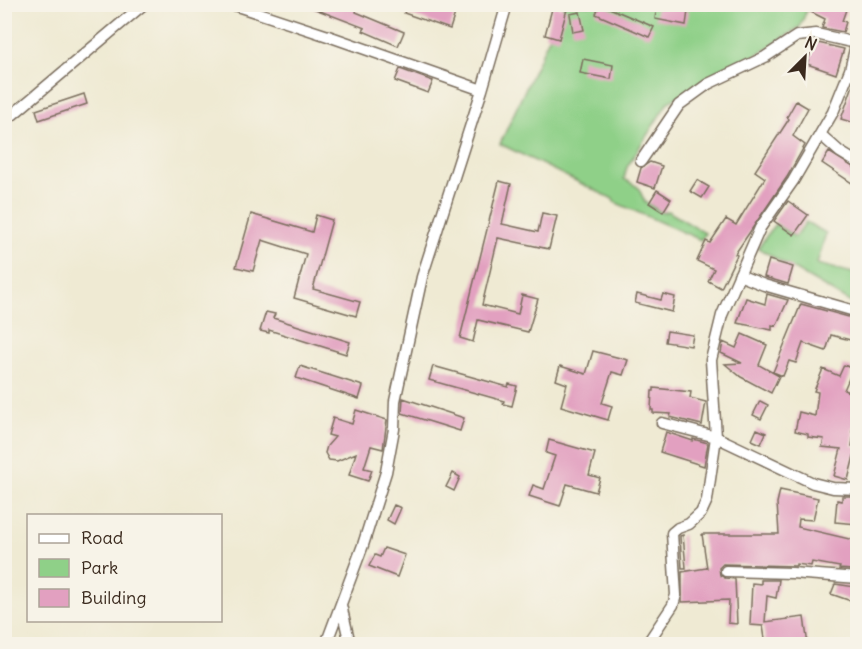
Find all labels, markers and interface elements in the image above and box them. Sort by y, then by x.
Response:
north arrow [775,27,835,87]
text: N [802,32,820,55]
legend [27,514,222,622]
text: Road [81,526,124,549]
text: Park [81,556,118,579]
text: Building [81,586,146,609]

